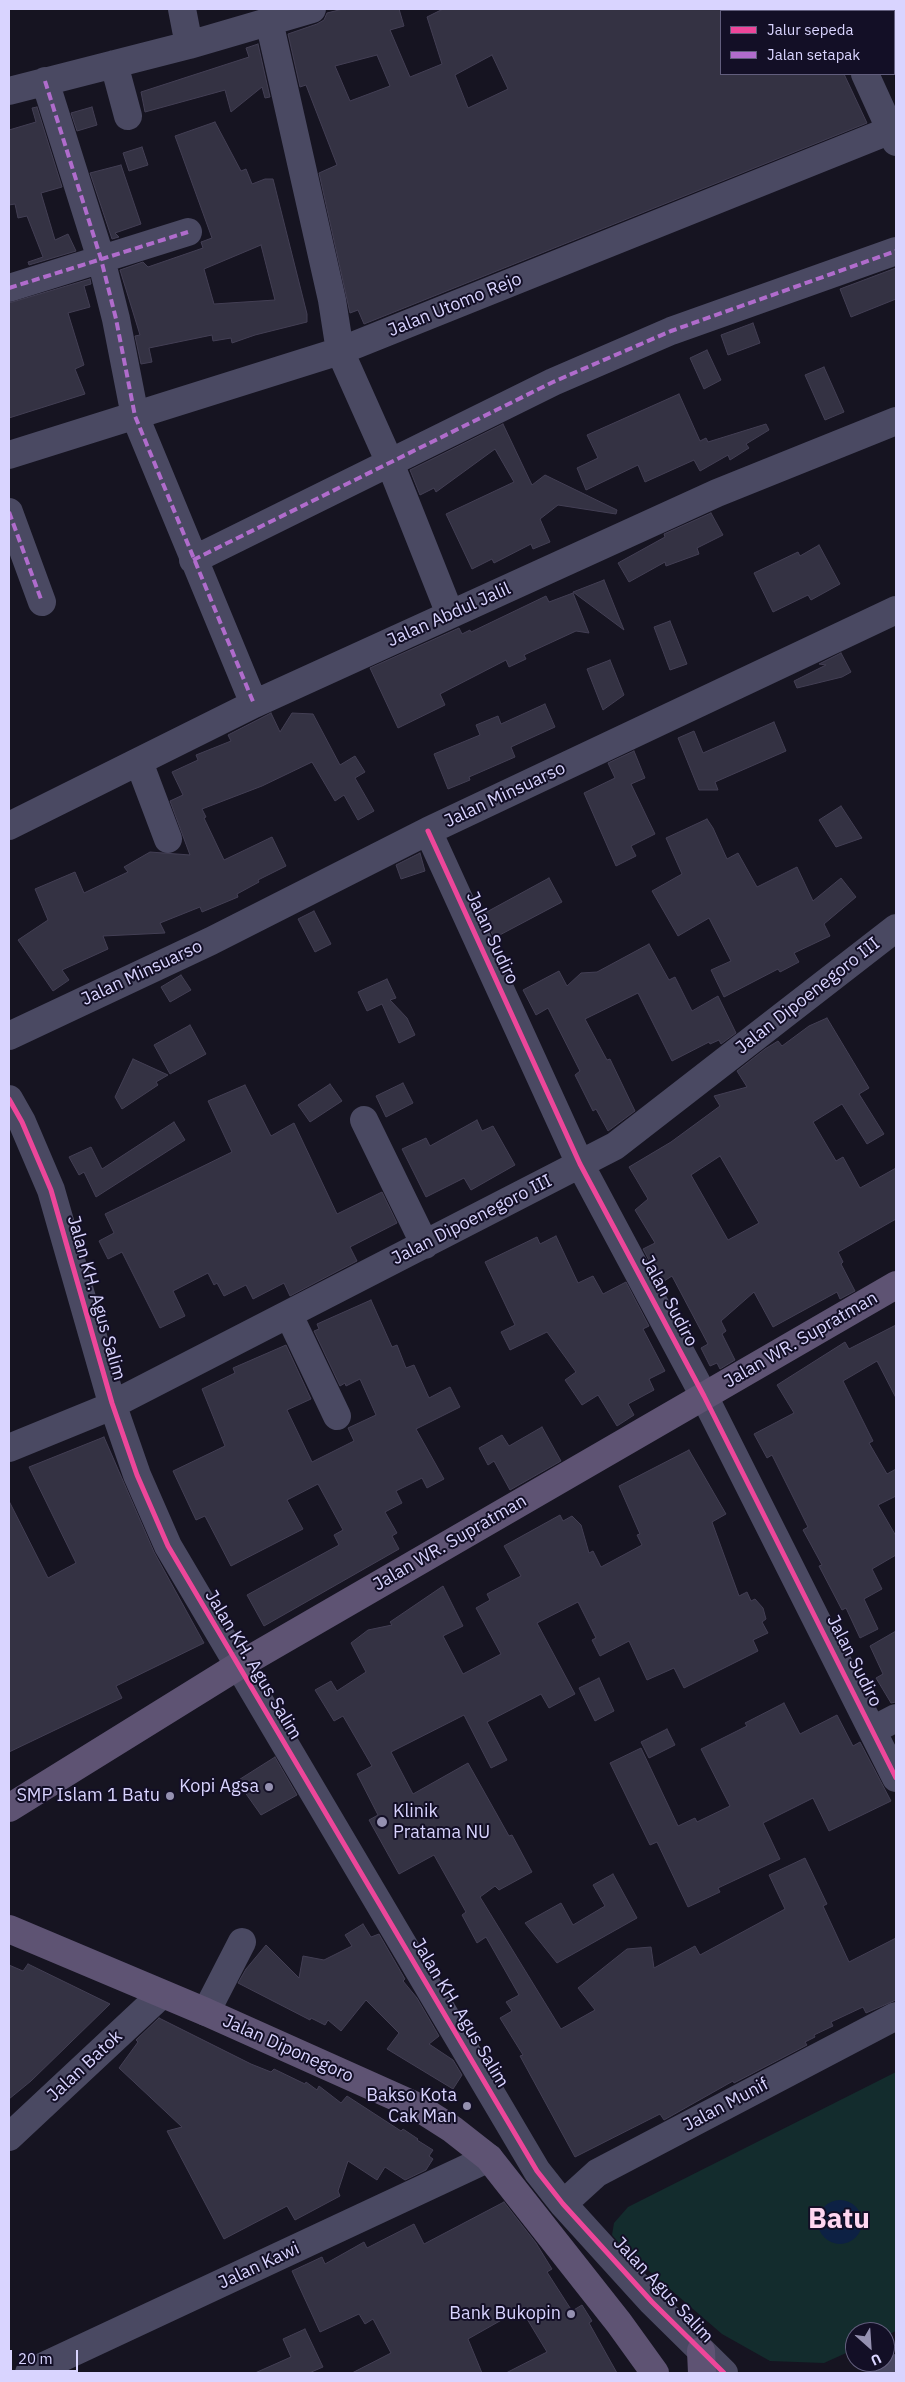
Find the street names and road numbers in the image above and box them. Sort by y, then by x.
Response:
street label: Jalan Utomo Rejo [385,268,525,342]
street label: Jalan Abdul Jalil [384,578,514,652]
street label: Jalan Minsuarso [441,757,569,833]
street label: Jalan Sudiro [461,888,523,988]
street label: Jalan Dipoenegoro III [732,933,884,1059]
street label: Jalan Minsuarso [78,935,206,1011]
street label: Jalan Dipoenegoro III [388,1170,556,1270]
street label: Jalan KH. Agus Salim [62,1213,130,1383]
street label: Jalan Sudiro [636,1252,702,1350]
street label: Jalan WR. Supratman [720,1287,882,1393]
street label: Jalan WR. Supratman [369,1490,531,1596]
street label: Jalan KH. Agus Salim [200,1586,306,1744]
street label: Jalan Sudiro [822,1612,886,1710]
street label: Jalan KH. Agus Salim [407,1934,513,2092]
street label: Jalan Diponegoro [219,2010,357,2088]
street label: Jalan Batok [43,2026,127,2106]
street label: Jalan Munif [680,2074,772,2136]
street label: Jalan Agus Salim [608,2232,718,2348]
street label: Jalan Kawi [215,2238,303,2294]

